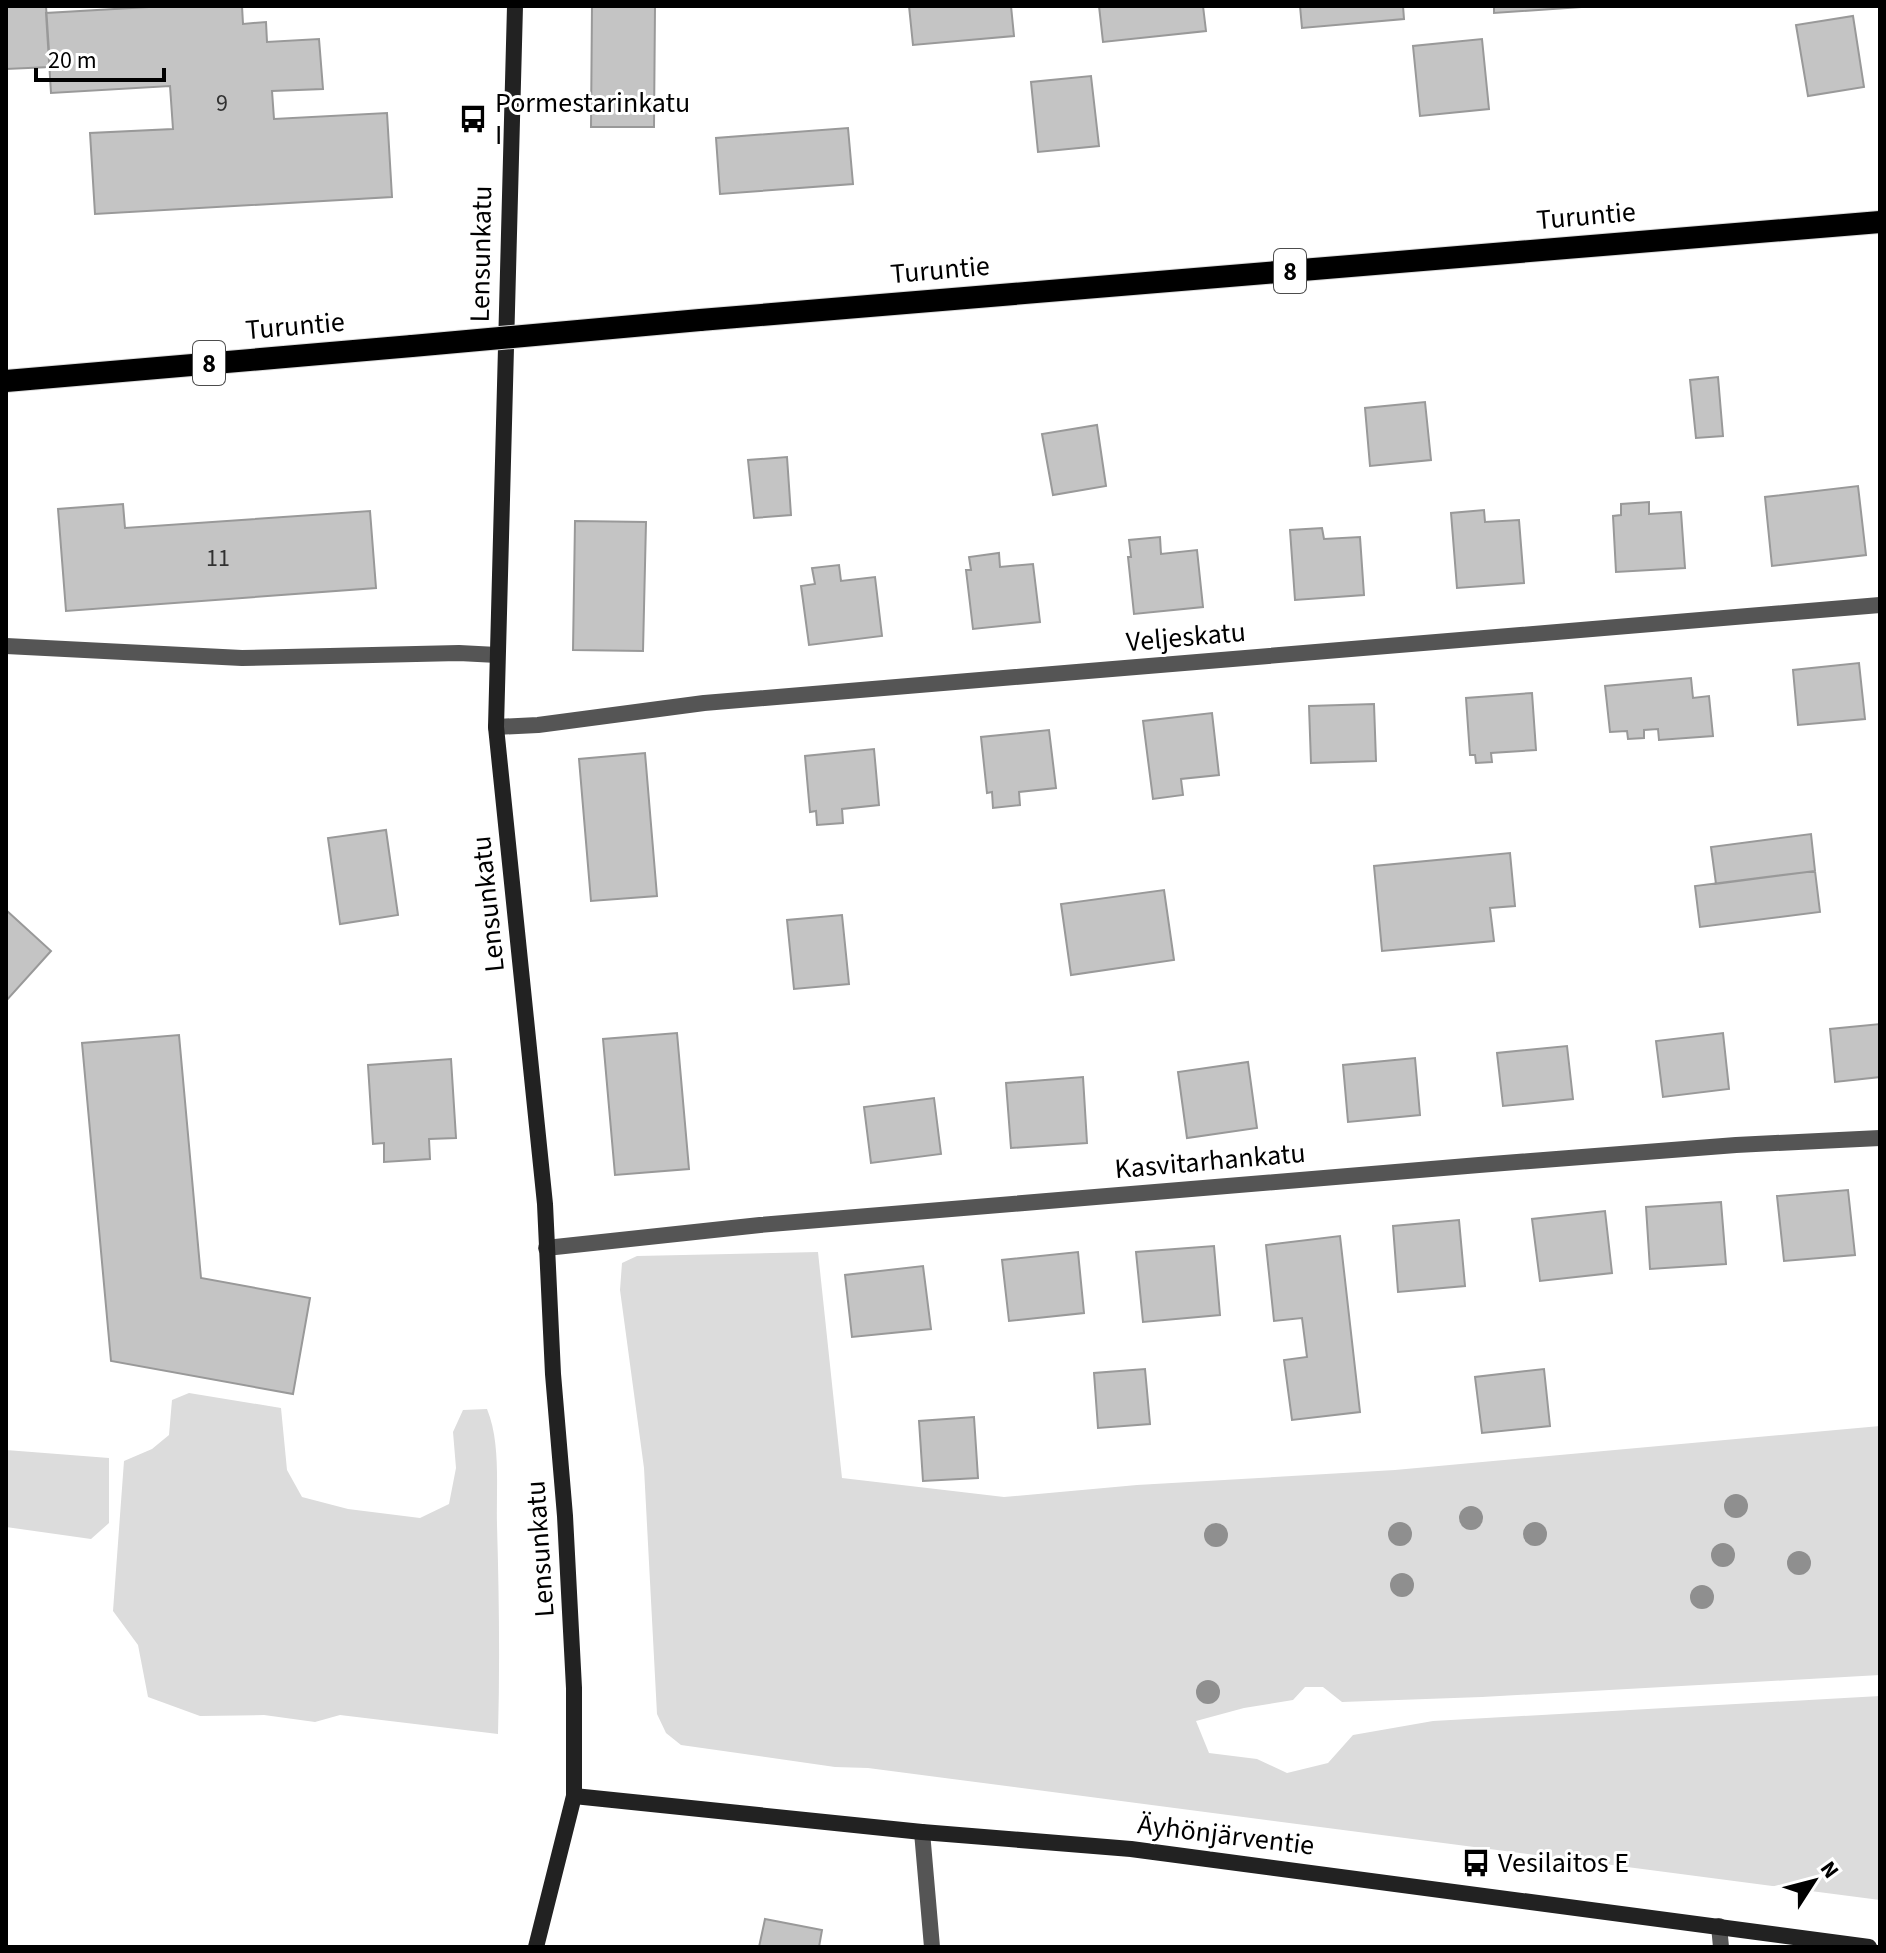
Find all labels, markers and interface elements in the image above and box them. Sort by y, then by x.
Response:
scale bar [36,32,164,82]
text: 20 m [48,43,97,78]
place label: Pormestarinkatu I [495,83,690,155]
house number: 9 [216,86,228,121]
bus stop icon: Pormestarinkatu I [458,104,488,134]
street label: Lensunkatu [460,185,502,323]
street label: Turuntie [1535,192,1637,240]
street label: Turuntie [889,246,991,294]
road number: 8 [1274,249,1306,293]
street label: Turuntie [244,302,346,350]
road number: 8 [193,341,225,385]
house number: 11 [206,541,230,576]
street label: Veljeskatu [1125,612,1247,662]
street label: Lensunkatu [461,834,515,974]
street label: Kasvitarhankatu [1113,1133,1307,1189]
street label: Lensunkatu [515,1479,565,1619]
street label: Äyhönjärventie [1135,1804,1317,1866]
north arrow [1774,1841,1854,1921]
place label: Vesilaitos E [1498,1843,1629,1883]
bus stop icon: Vesilaitos E [1461,1848,1491,1878]
text: N [1812,1855,1847,1885]

